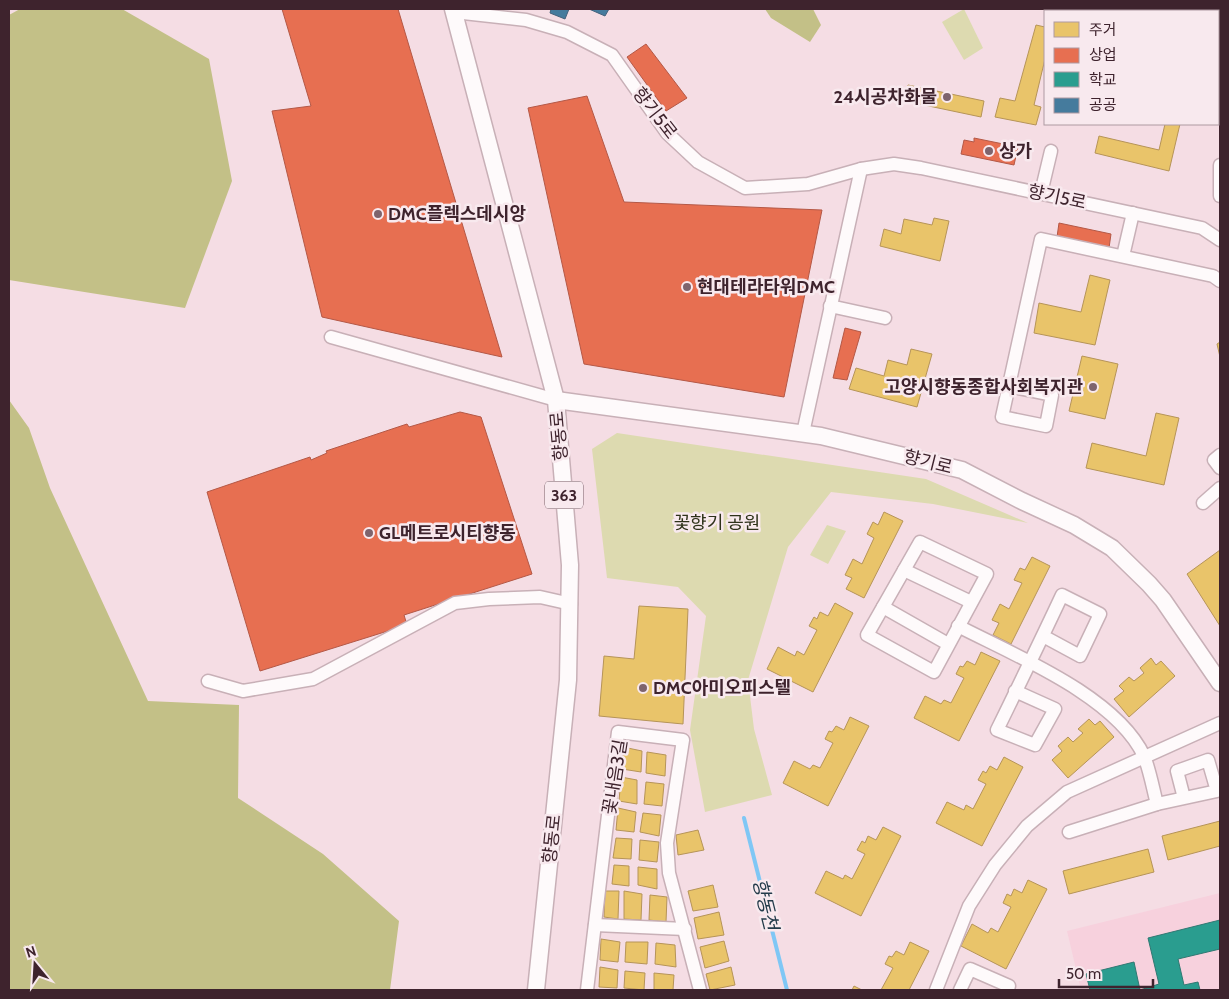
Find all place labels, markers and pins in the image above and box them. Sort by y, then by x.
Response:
place label: 24시공차화물 [834,86,937,108]
marker: 24시공차화물 [941,91,953,103]
place label: 상가 [999,140,1033,162]
marker: 상가 [983,145,995,157]
place label: DMC플렉스데시앙 [388,203,526,225]
marker: DMC플렉스데시앙 [372,208,384,220]
place label: 현대테라타워DMC [697,276,835,298]
marker: 현대테라타워DMC [681,281,693,293]
place label: 고양시향동종합사회복지관 [884,376,1083,398]
marker: 고양시향동종합사회복지관 [1087,381,1099,393]
place label: GL메트로시티향동 [379,522,516,544]
marker: GL메트로시티향동 [363,527,375,539]
place label: DMC아미오피스텔 [653,677,791,699]
marker: DMC아미오피스텔 [637,682,649,694]

